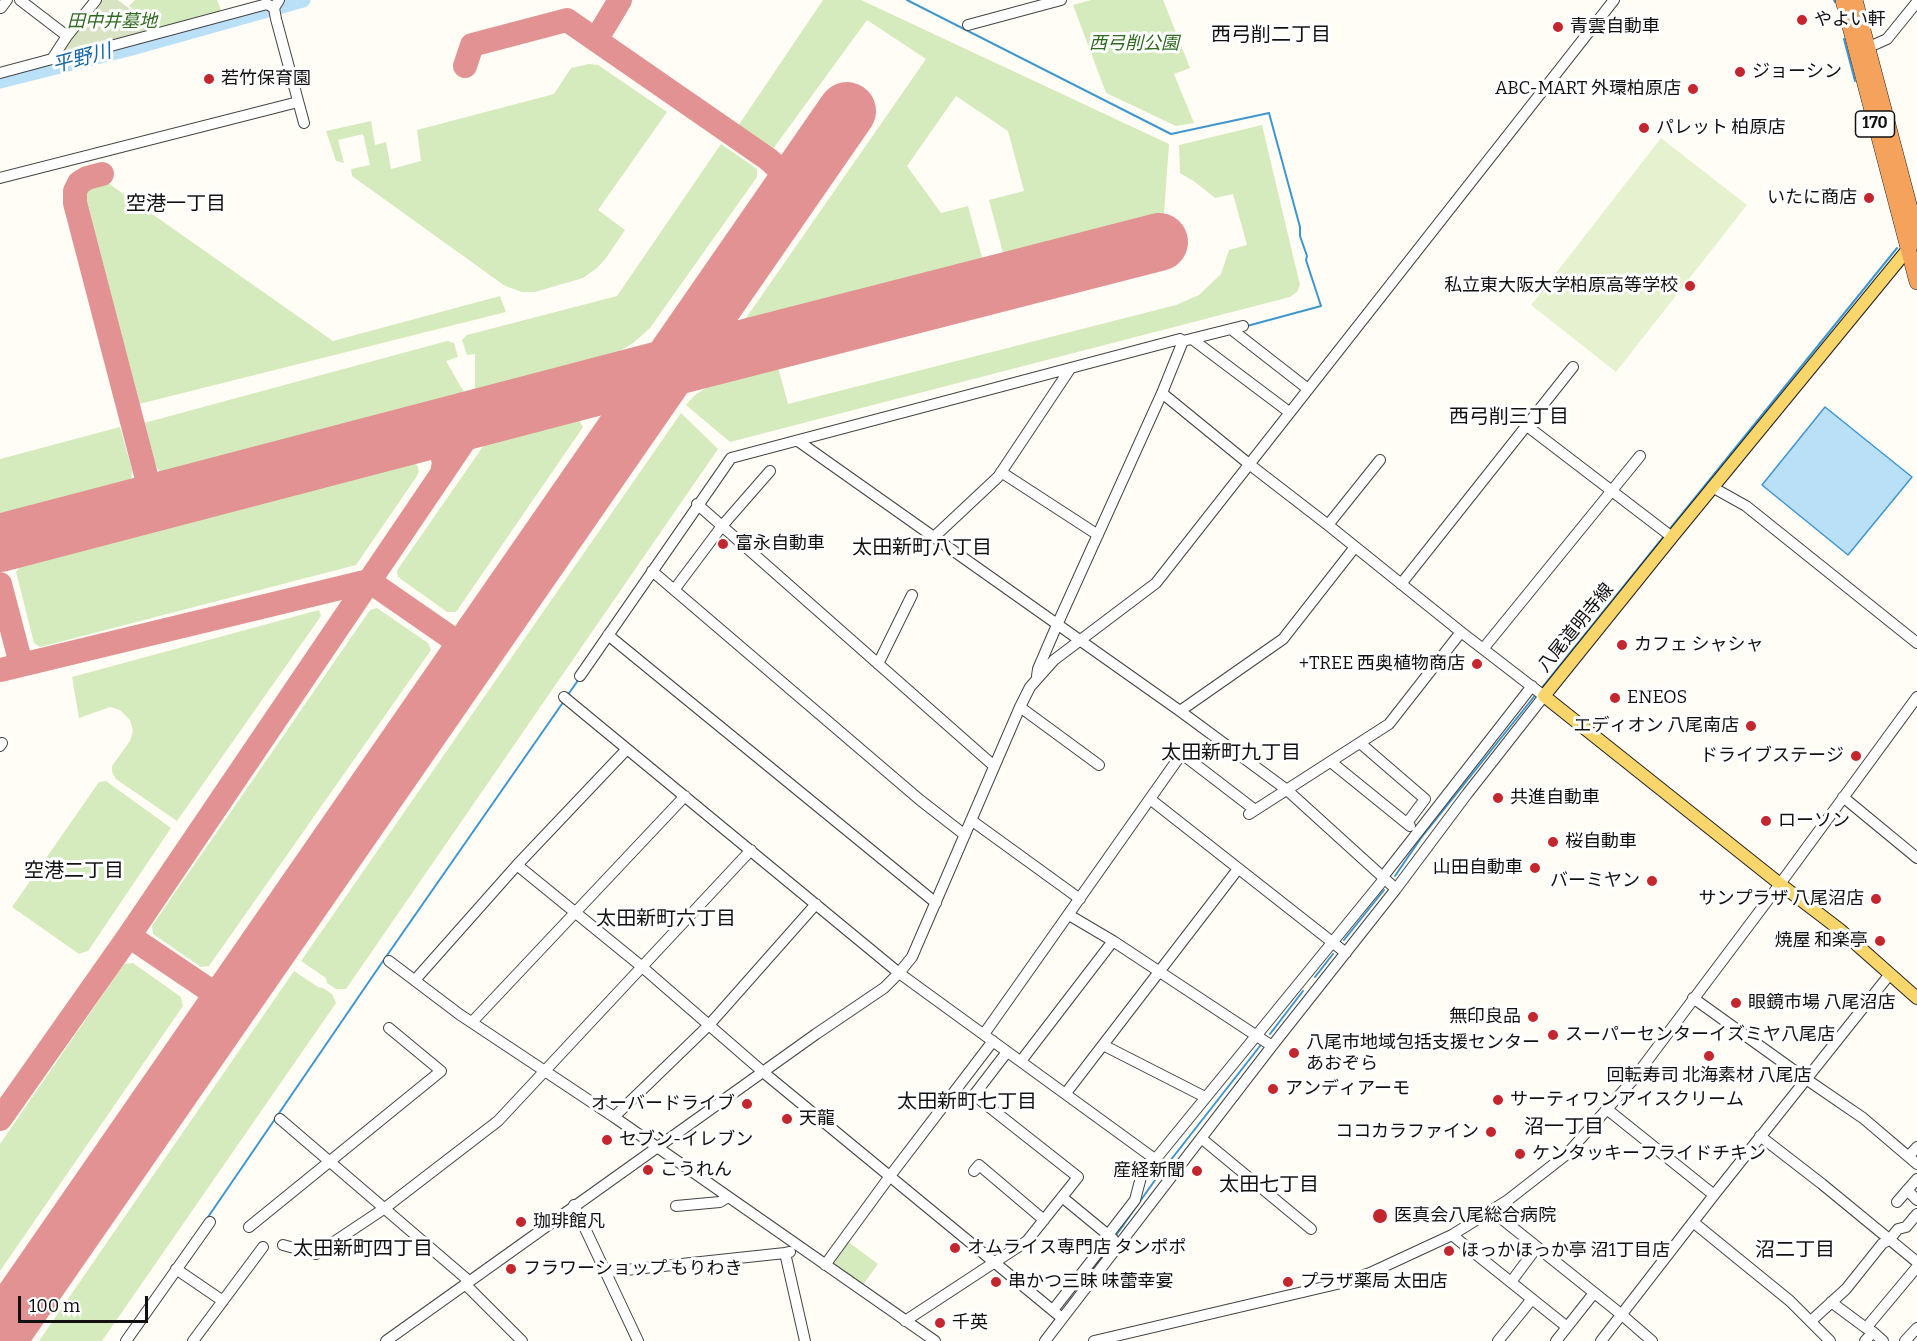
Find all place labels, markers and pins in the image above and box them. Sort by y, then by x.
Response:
place label: やよい軒 [1814,9,1886,31]
marker: やよい軒 [1795,13,1809,27]
place label: 青雲自動車 [1570,16,1660,38]
marker: 青雲自動車 [1551,20,1565,34]
place label: ジョーシン [1752,61,1842,83]
marker: ジョーシン [1733,65,1747,79]
place label: 若竹保育園 [221,68,311,90]
marker: 若竹保育園 [202,72,216,86]
place label: ABC-MART 外環柏原店 [1495,78,1681,100]
marker: ABC-MART 外環柏原店 [1686,82,1700,96]
place label: パレット 柏原店 [1656,117,1786,139]
marker: パレット 柏原店 [1637,121,1651,135]
place label: いたに商店 [1767,187,1857,209]
marker: いたに商店 [1862,191,1876,205]
place label: 私立東大阪大学柏原高等学校 [1444,275,1678,297]
marker: 私立東大阪大学柏原高等学校 [1683,279,1697,293]
place label: 富永自動車 [735,533,825,555]
marker: 富永自動車 [716,537,730,551]
place label: カフェ シャシャ [1634,634,1764,656]
marker: カフェ シャシャ [1615,638,1629,652]
place label: +TREE 西奥植物商店 [1299,653,1465,675]
marker: +TREE 西奥植物商店 [1470,657,1484,671]
place label: ENEOS [1627,687,1687,709]
marker: ENEOS [1608,691,1622,705]
place label: エディオン 八尾南店 [1573,715,1739,737]
marker: エディオン 八尾南店 [1744,719,1758,733]
place label: ドライブステージ [1700,745,1844,767]
marker: ドライブステージ [1849,749,1863,763]
place label: 共進自動車 [1510,787,1600,809]
marker: 共進自動車 [1491,791,1505,805]
place label: ローソン [1778,810,1850,832]
marker: ローソン [1759,814,1773,828]
place label: 桜自動車 [1565,831,1637,853]
marker: 桜自動車 [1546,835,1560,849]
place label: 山田自動車 [1433,857,1523,879]
marker: 山田自動車 [1528,861,1542,875]
place label: バーミヤン [1550,870,1640,892]
marker: バーミヤン [1645,874,1659,888]
place label: サンプラザ 八尾沼店 [1698,888,1864,910]
marker: サンプラザ 八尾沼店 [1869,892,1883,906]
place label: 焼屋 和楽亭 [1774,930,1868,952]
marker: 焼屋 和楽亭 [1873,934,1887,948]
place label: 眼鏡市場 八尾沼店 [1748,992,1896,1014]
marker: 眼鏡市場 八尾沼店 [1729,996,1743,1010]
place label: 無印良品 [1449,1006,1521,1028]
marker: 無印良品 [1526,1010,1540,1024]
place label: スーパーセンターイズミヤ八尾店 [1565,1024,1835,1046]
marker: スーパーセンターイズミヤ八尾店 [1546,1028,1560,1042]
place label: 八尾市地域包括支援センター あおぞら [1306,1032,1540,1074]
marker: 八尾市地域包括支援センター あおぞら [1287,1046,1301,1060]
marker: 回転寿司 北海素材 八尾店 [1702,1049,1716,1063]
place label: 回転寿司 北海素材 八尾店 [1606,1065,1812,1087]
place label: アンディアーモ [1285,1078,1410,1100]
marker: アンディアーモ [1266,1082,1280,1096]
place label: サーティワンアイスクリーム [1510,1089,1744,1111]
place label: オーバードライブ [591,1093,735,1115]
marker: サーティワンアイスクリーム [1491,1093,1505,1107]
marker: オーバードライブ [740,1097,754,1111]
place label: 天龍 [799,1108,835,1130]
marker: 天龍 [780,1112,794,1126]
place label: ココカラファイン [1335,1121,1479,1143]
marker: ココカラファイン [1484,1125,1498,1139]
place label: セブン-イレブン [619,1129,753,1151]
marker: セブン-イレブン [600,1133,614,1147]
place label: ケンタッキーフライドチキン [1532,1143,1766,1165]
marker: ケンタッキーフライドチキン [1513,1147,1527,1161]
place label: こうれん [660,1159,732,1181]
place label: 産経新聞 [1113,1160,1185,1182]
marker: こうれん [641,1163,655,1177]
marker: 産経新聞 [1190,1164,1204,1178]
place label: 医真会八尾総合病院 [1394,1205,1556,1227]
marker: 医真会八尾総合病院 [1371,1207,1389,1225]
place label: 珈琲館凡 [533,1211,605,1233]
marker: 珈琲館凡 [514,1215,528,1229]
place label: オムライス専門店 タンポポ [967,1237,1187,1259]
place label: ほっかほっか亭 沼1丁目店 [1461,1240,1670,1262]
marker: オムライス専門店 タンポポ [948,1241,962,1255]
marker: ほっかほっか亭 沼1丁目店 [1442,1244,1456,1258]
place label: フラワーショップ もりわき [523,1258,743,1280]
marker: フラワーショップ もりわき [504,1262,518,1276]
place label: 串かつ三昧 味蕾幸宴 [1008,1271,1174,1293]
place label: プラザ薬局 太田店 [1300,1271,1448,1293]
marker: 串かつ三昧 味蕾幸宴 [989,1275,1003,1289]
marker: プラザ薬局 太田店 [1281,1275,1295,1289]
place label: 千英 [952,1312,988,1334]
marker: 千英 [933,1316,947,1330]

